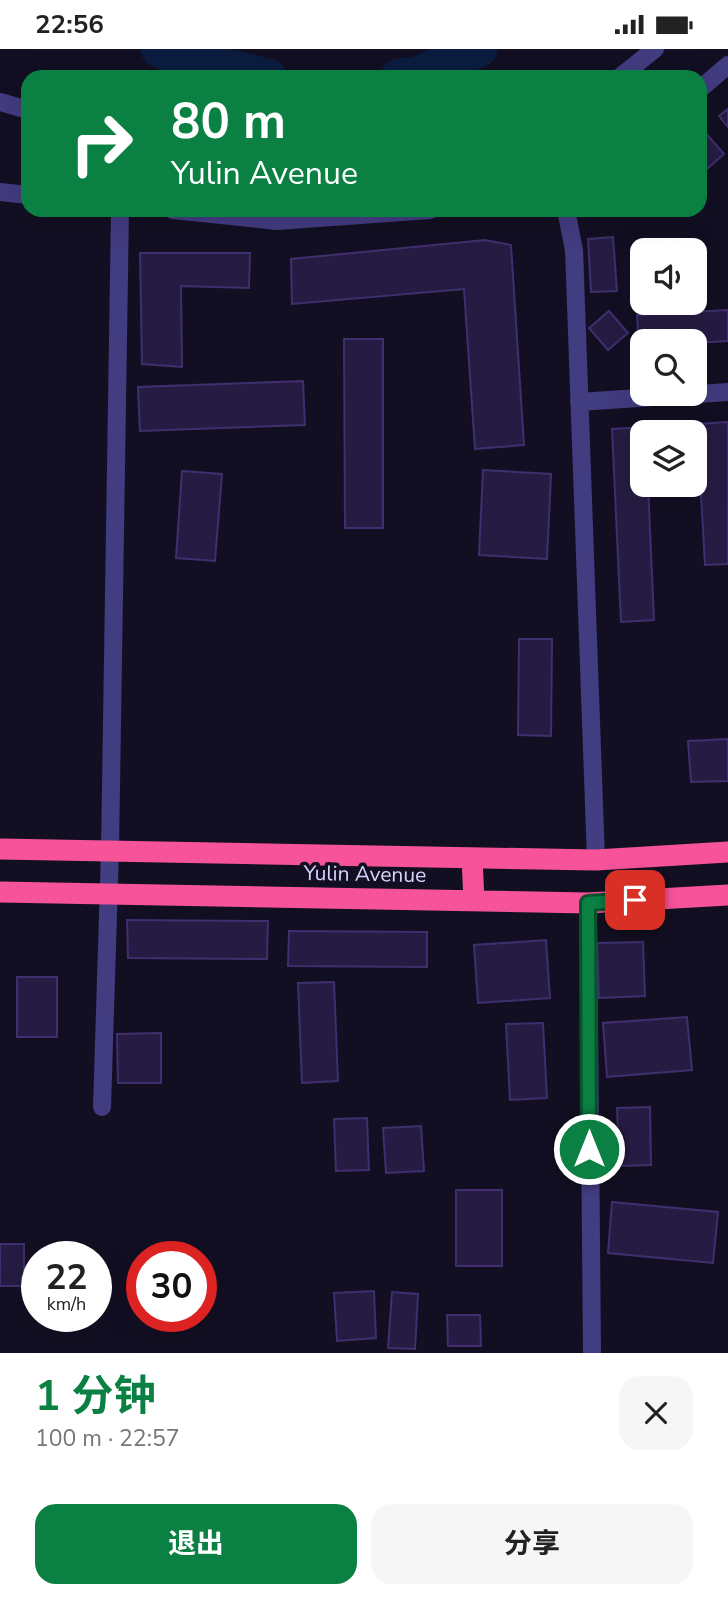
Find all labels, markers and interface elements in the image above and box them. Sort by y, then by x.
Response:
text: 22:56 [35,7,104,42]
text: 80 m [171,88,286,155]
icon: right [56,98,147,189]
text: Yulin Avenue [171,152,358,195]
map controls [630,238,707,497]
button: sound [630,238,707,315]
button: search [630,329,707,406]
button: layers [630,420,707,497]
street label: Yulin Avenue [302,859,427,889]
pin [605,870,665,930]
icon: arrive [616,881,654,919]
position arrow [552,1112,626,1186]
speed limit sign: 30 [126,1241,217,1332]
text: 22 [45,1254,88,1301]
text: km/h [47,1292,86,1316]
text: 1 分钟 [35,1368,156,1425]
button: close [619,1376,693,1450]
text: 100 m · 22:57 [35,1423,180,1454]
button: 退出 [35,1504,357,1584]
button: 分享 [371,1504,693,1584]

